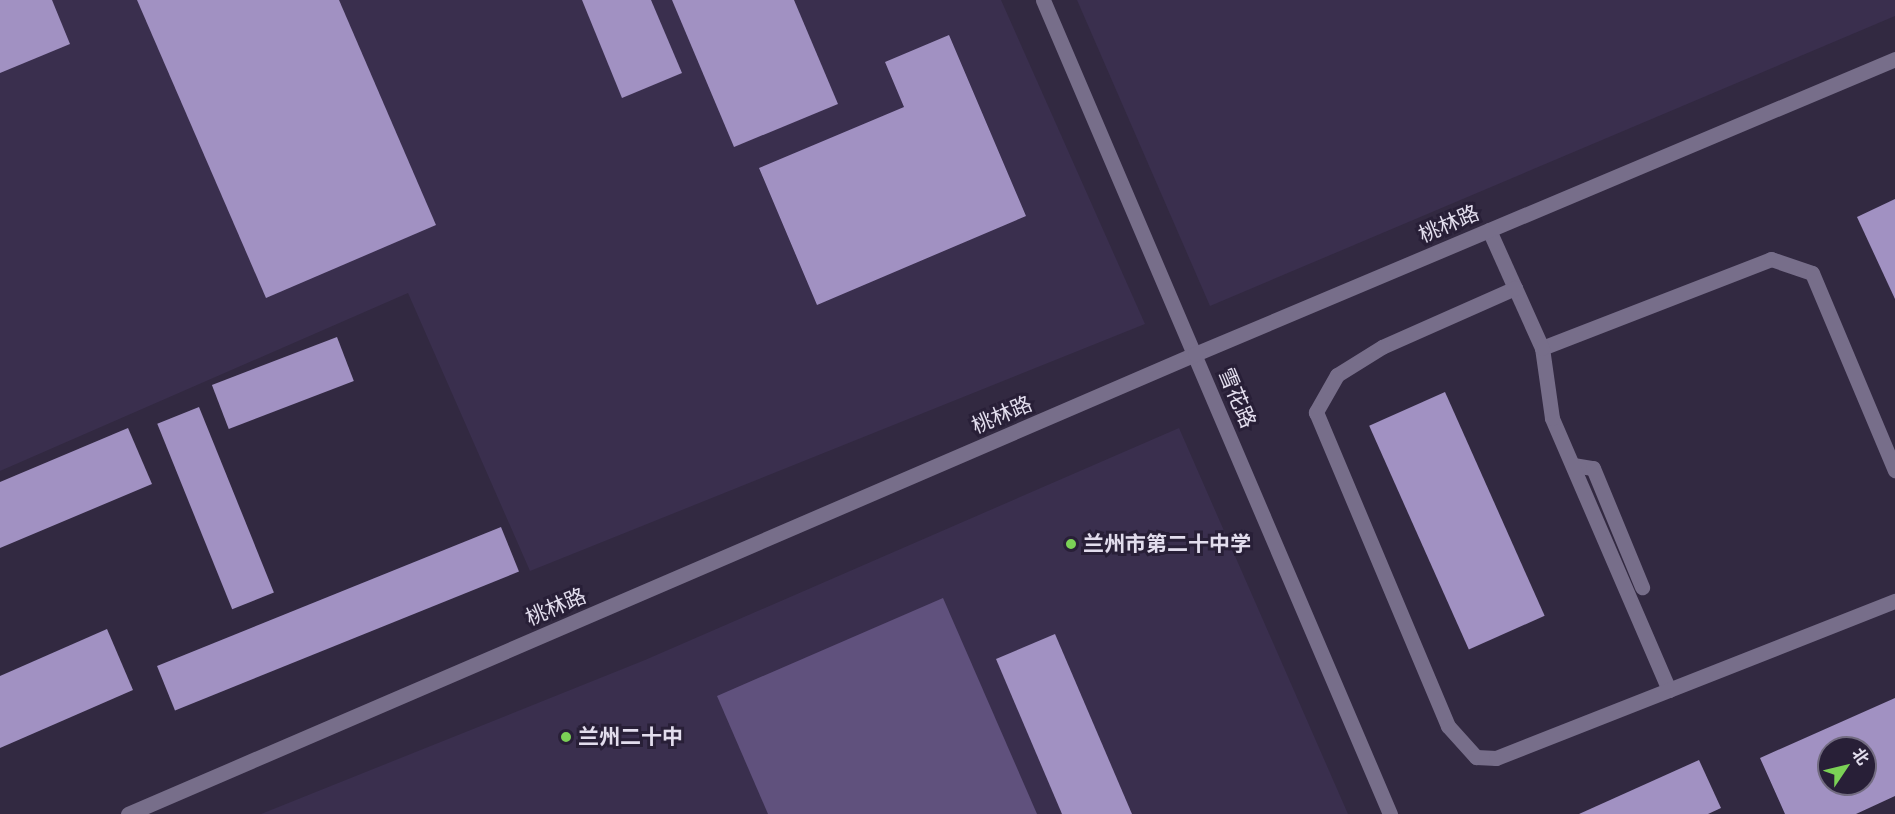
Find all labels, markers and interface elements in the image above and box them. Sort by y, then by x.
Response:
street label: 桃林路 [1415,200,1483,248]
street label: 雪花路 [1213,364,1261,432]
street label: 桃林路 [968,391,1036,439]
place label: 兰州市第二十中学 [1083,531,1251,557]
marker: 兰州市第二十中学 [1064,537,1078,551]
street label: 桃林路 [522,583,590,631]
place label: 兰州二十中 [578,724,683,750]
marker: 兰州二十中 [559,730,573,744]
north arrow [1817,736,1877,796]
text: 北 [1848,745,1873,769]

